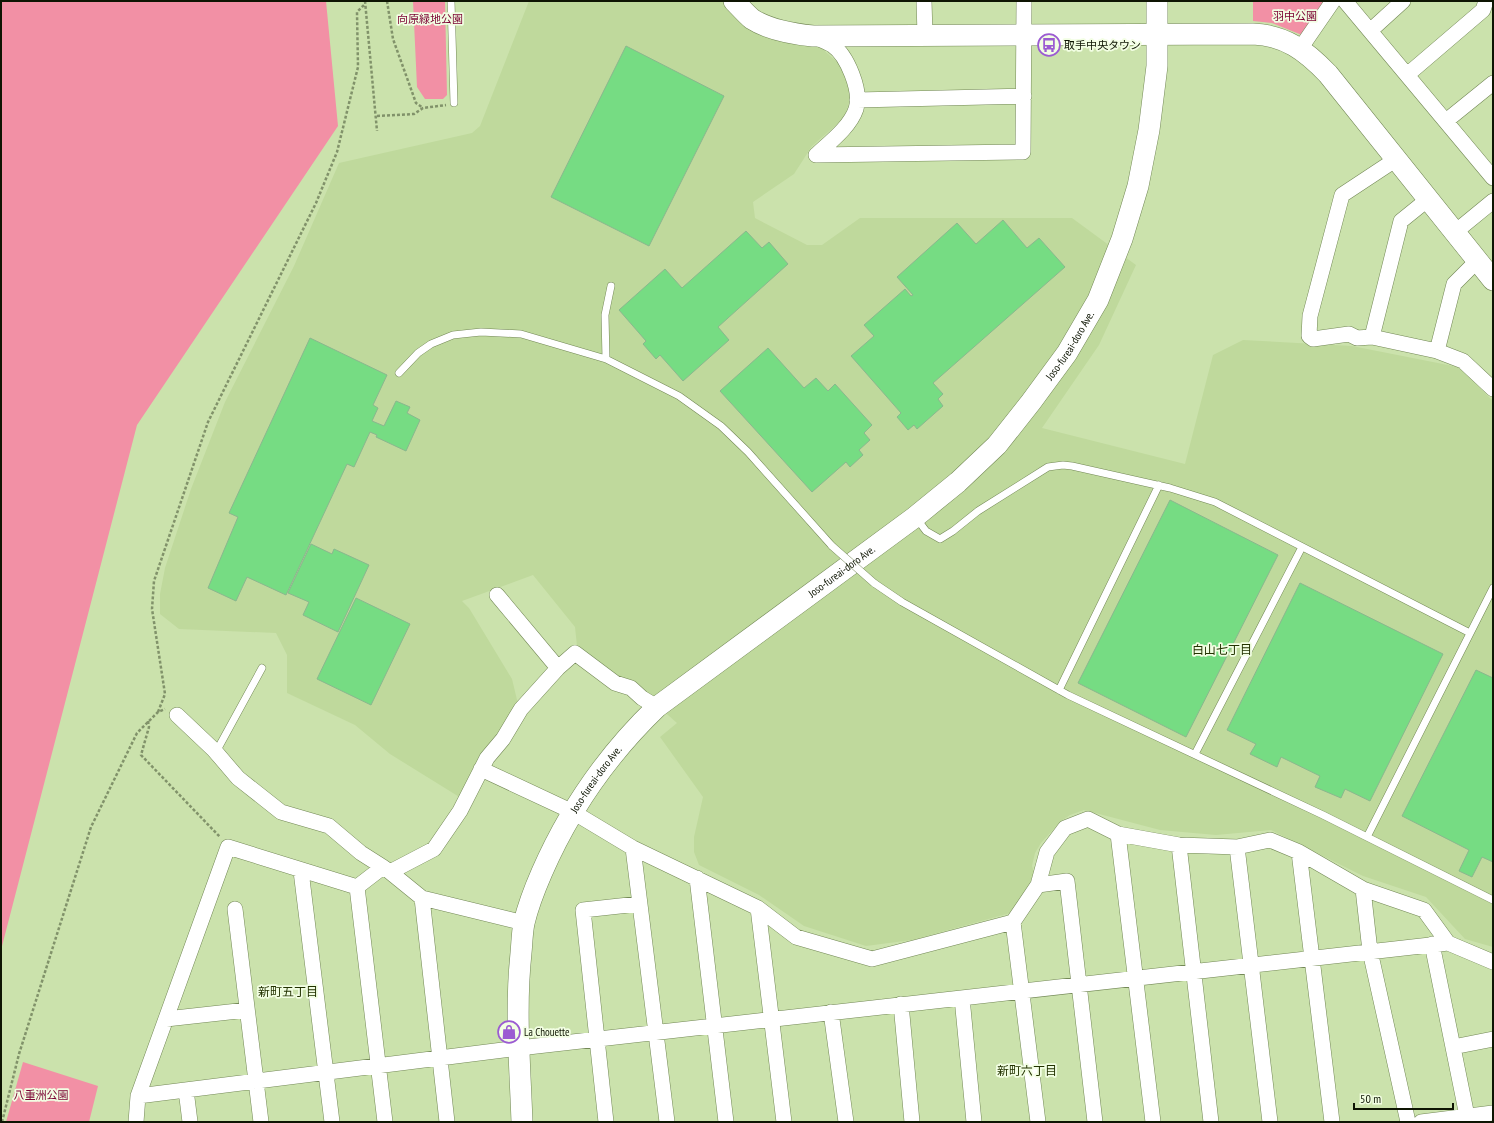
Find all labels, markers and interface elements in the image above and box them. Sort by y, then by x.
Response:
park label: 羽中公園 [1273,9,1317,23]
park label: 向原緑地公園 [397,12,463,26]
bus stop icon: 取手中央タウン [1036,32,1062,58]
place label: 取手中央タウン [1064,38,1141,52]
street label: Joso-fureai-doro Ave. [1042,308,1097,384]
street label: Joso-fureai-doro Ave. [805,542,878,601]
district label: 白山七丁目 [1192,642,1252,657]
street label: Joso-fureai-doro Ave. [567,743,624,816]
district label: 新町五丁目 [258,984,318,999]
shop icon: La Chouette [496,1019,522,1045]
place label: La Chouette [524,1025,570,1039]
district label: 新町六丁目 [997,1063,1057,1078]
scale bar [1354,1085,1453,1111]
park label: 八重洲公園 [14,1088,69,1102]
text: 50 m [1360,1091,1381,1106]

